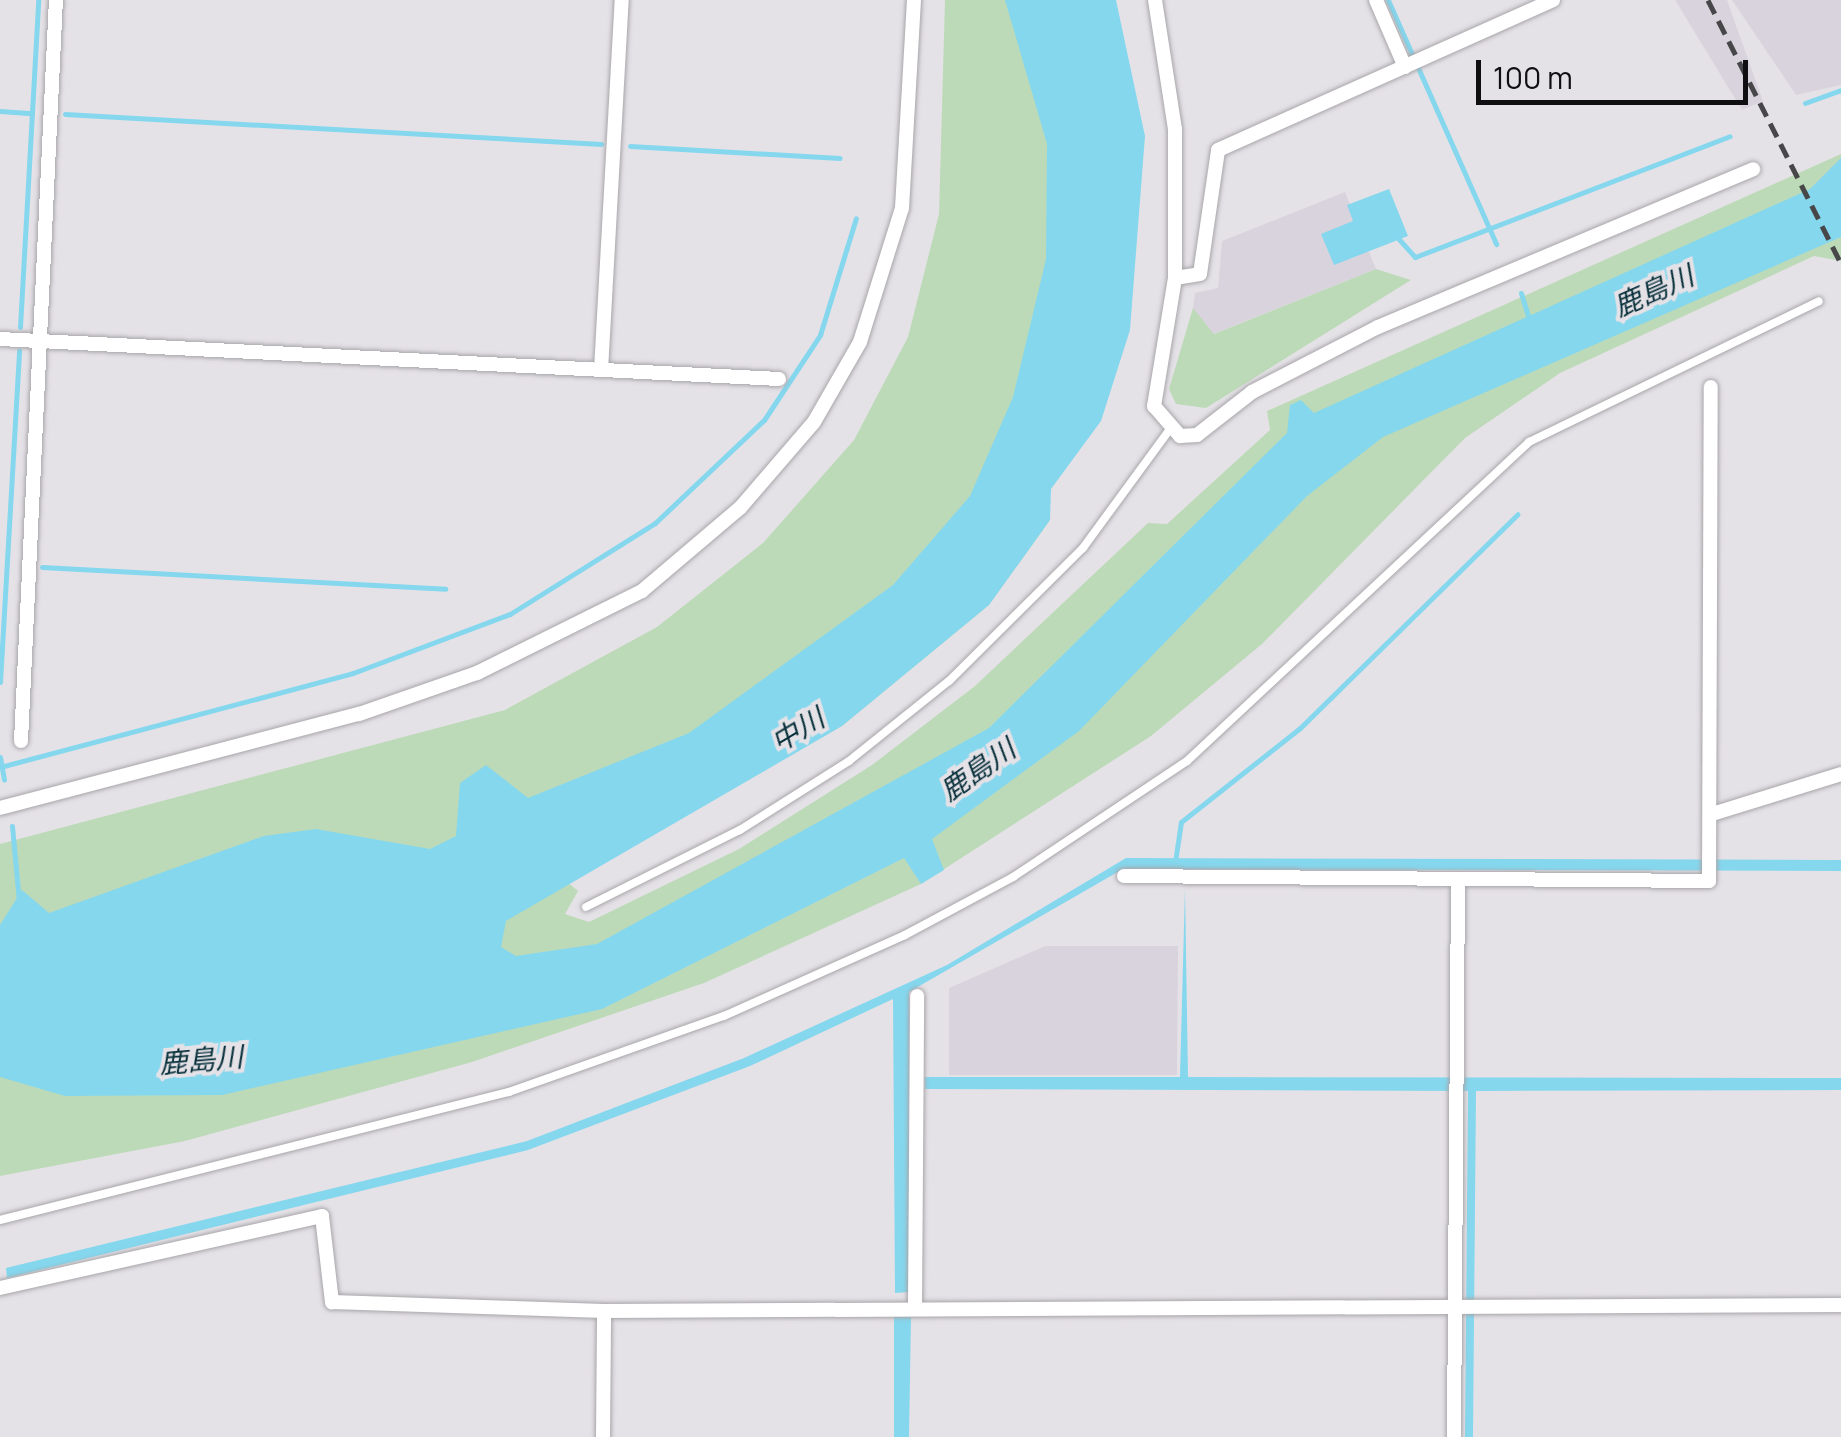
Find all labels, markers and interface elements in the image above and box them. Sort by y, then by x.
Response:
scale bar [1481,40,1754,102]
text: 100 m [1493,57,1573,98]
water label: 鹿島川 [1608,258,1698,322]
water label: 中川 [764,700,830,758]
water label: 鹿島川 [933,731,1021,807]
water label: 鹿島川 [158,1039,244,1079]

